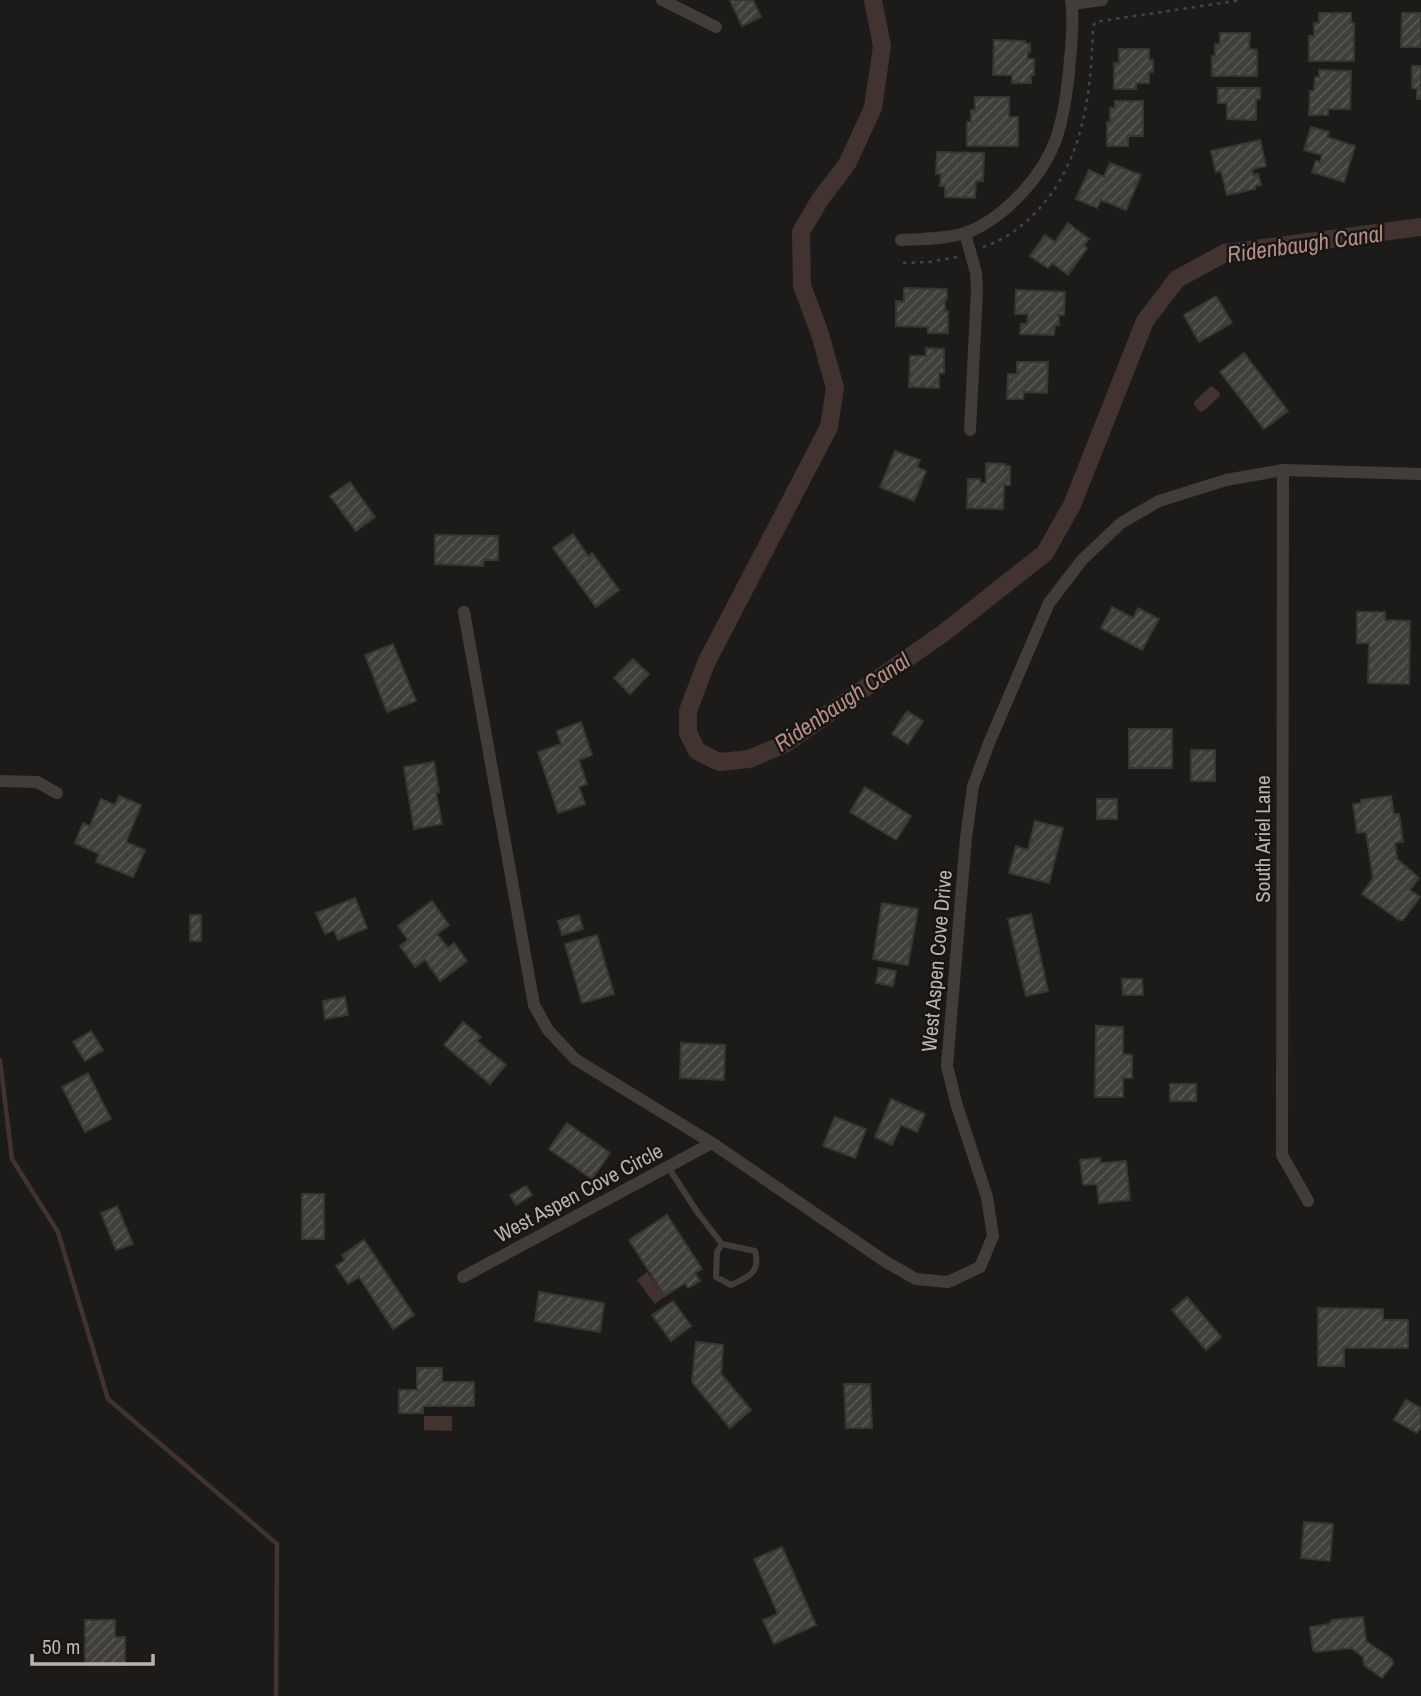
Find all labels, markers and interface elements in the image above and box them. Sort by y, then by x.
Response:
water label: Ridenbaugh Canal [1225,217,1386,270]
water label: Ridenbaugh Canal [768,644,916,758]
street label: South Ariel Lane [1248,775,1277,903]
street label: West Aspen Cove Drive [914,869,959,1053]
street label: West Aspen Cove Circle [490,1136,668,1249]
scale bar [32,1622,152,1666]
text: 50 m [42,1632,80,1661]

